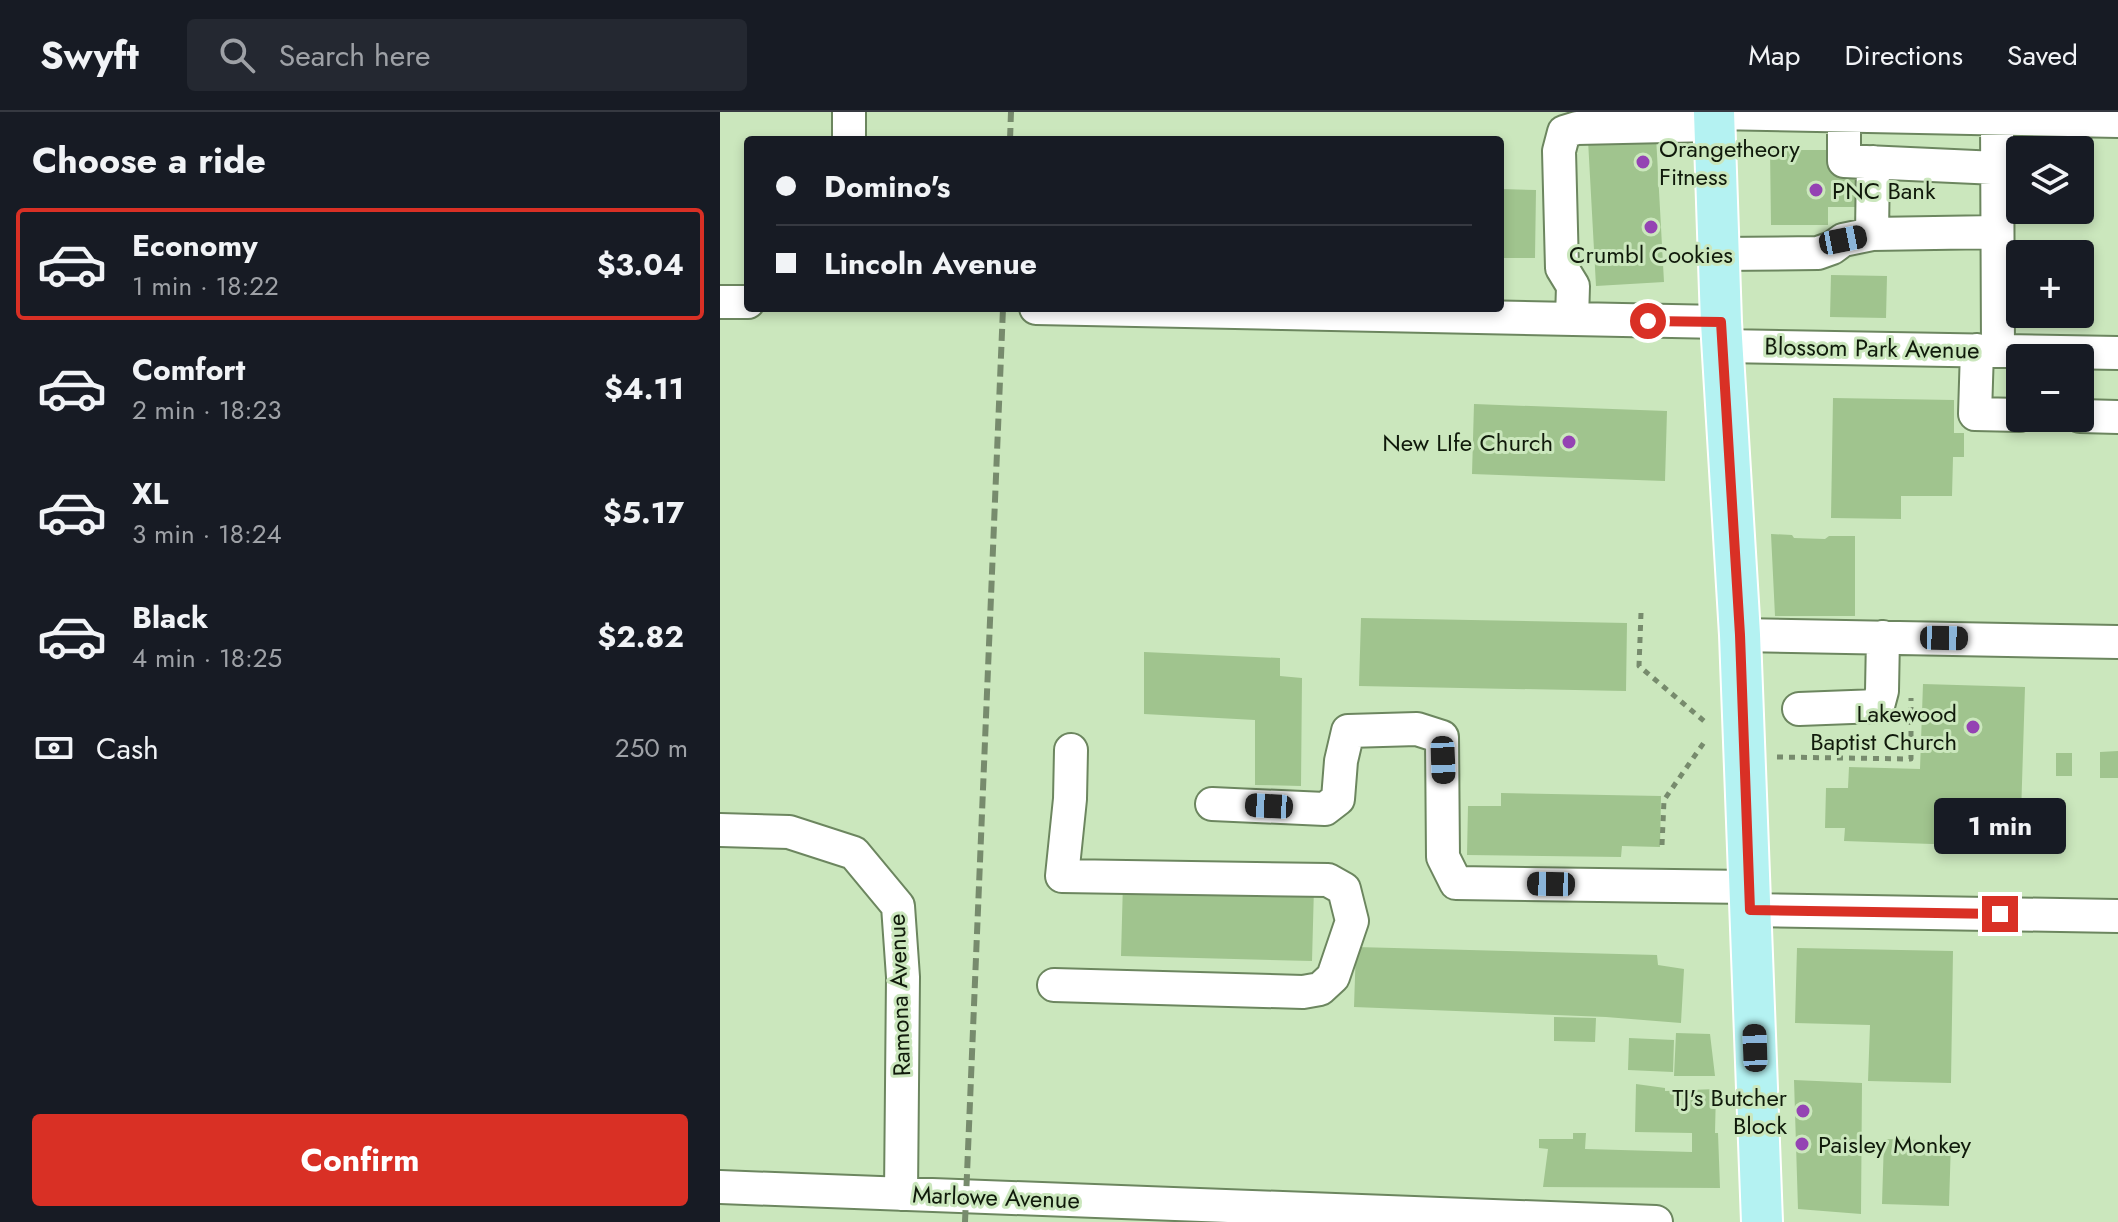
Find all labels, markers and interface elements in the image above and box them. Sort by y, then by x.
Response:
search box [187,19,747,91]
text: Swyft [40,28,139,83]
icon: search [215,33,259,77]
text: Search here [279,34,431,77]
text: Map [1748,35,1800,76]
text: Directions [1844,35,1963,76]
text: Saved [2007,35,2078,76]
place label: Orangetheory Fitness [1659,131,1800,194]
text: Choose a ride [32,134,266,186]
map controls [2006,136,2094,432]
button: layers [2006,136,2094,224]
marker: Orangetheory Fitness [1634,153,1652,171]
text: Domino's [824,165,951,208]
place label: PNC Bank [1832,173,1936,208]
marker: PNC Bank [1807,181,1825,199]
marker: Crumbl Cookies [1642,218,1660,236]
text: Economy [132,224,258,267]
car [1817,224,1869,256]
icon: car [36,228,108,300]
place label: Crumbl Cookies [1569,237,1733,272]
button: + [2006,240,2094,328]
text: Lincoln Avenue [824,242,1037,285]
text: $3.04 [597,243,684,286]
text: 1 min · 18:22 [132,267,279,305]
route start [1630,303,1666,339]
street label: Blossom Park Avenue [1764,329,1980,367]
button: − [2006,344,2094,432]
text: Comfort [132,348,245,391]
icon: car [36,352,108,424]
text: $4.11 [604,367,684,410]
text: 2 min · 18:23 [132,391,281,429]
place label: New LIfe Church [1382,425,1553,460]
marker: New LIfe Church [1560,433,1578,451]
text: XL [132,472,168,515]
icon: car [36,476,108,548]
text: $5.17 [603,491,684,534]
text: 3 min · 18:24 [132,515,282,553]
text: Black [132,596,208,639]
icon: car [36,600,108,672]
text: $2.82 [598,615,684,658]
car [1920,626,1968,650]
text: 4 min · 18:25 [132,639,282,677]
place label: Lakewood Baptist Church [1810,696,1957,759]
marker: Lakewood Baptist Church [1964,718,1982,736]
icon: cash [32,726,76,770]
text: Cash [96,727,159,770]
text: 250 m [615,729,688,767]
car [1430,736,1456,784]
car [1244,793,1294,819]
callout: 1 min [1934,798,2066,854]
text: 1 min [1968,807,2032,845]
car [1527,872,1575,896]
route end [1982,896,2018,932]
street label: Ramona Avenue [879,913,919,1077]
car [1742,1024,1768,1072]
place label: TJ's Butcher Block [1672,1080,1788,1143]
marker: TJ's Butcher Block [1794,1102,1812,1120]
button: Confirm [32,1114,688,1206]
place label: Paisley Monkey [1818,1127,1972,1162]
marker: Paisley Monkey [1793,1135,1811,1153]
street label: Marlowe Avenue [912,1177,1080,1217]

